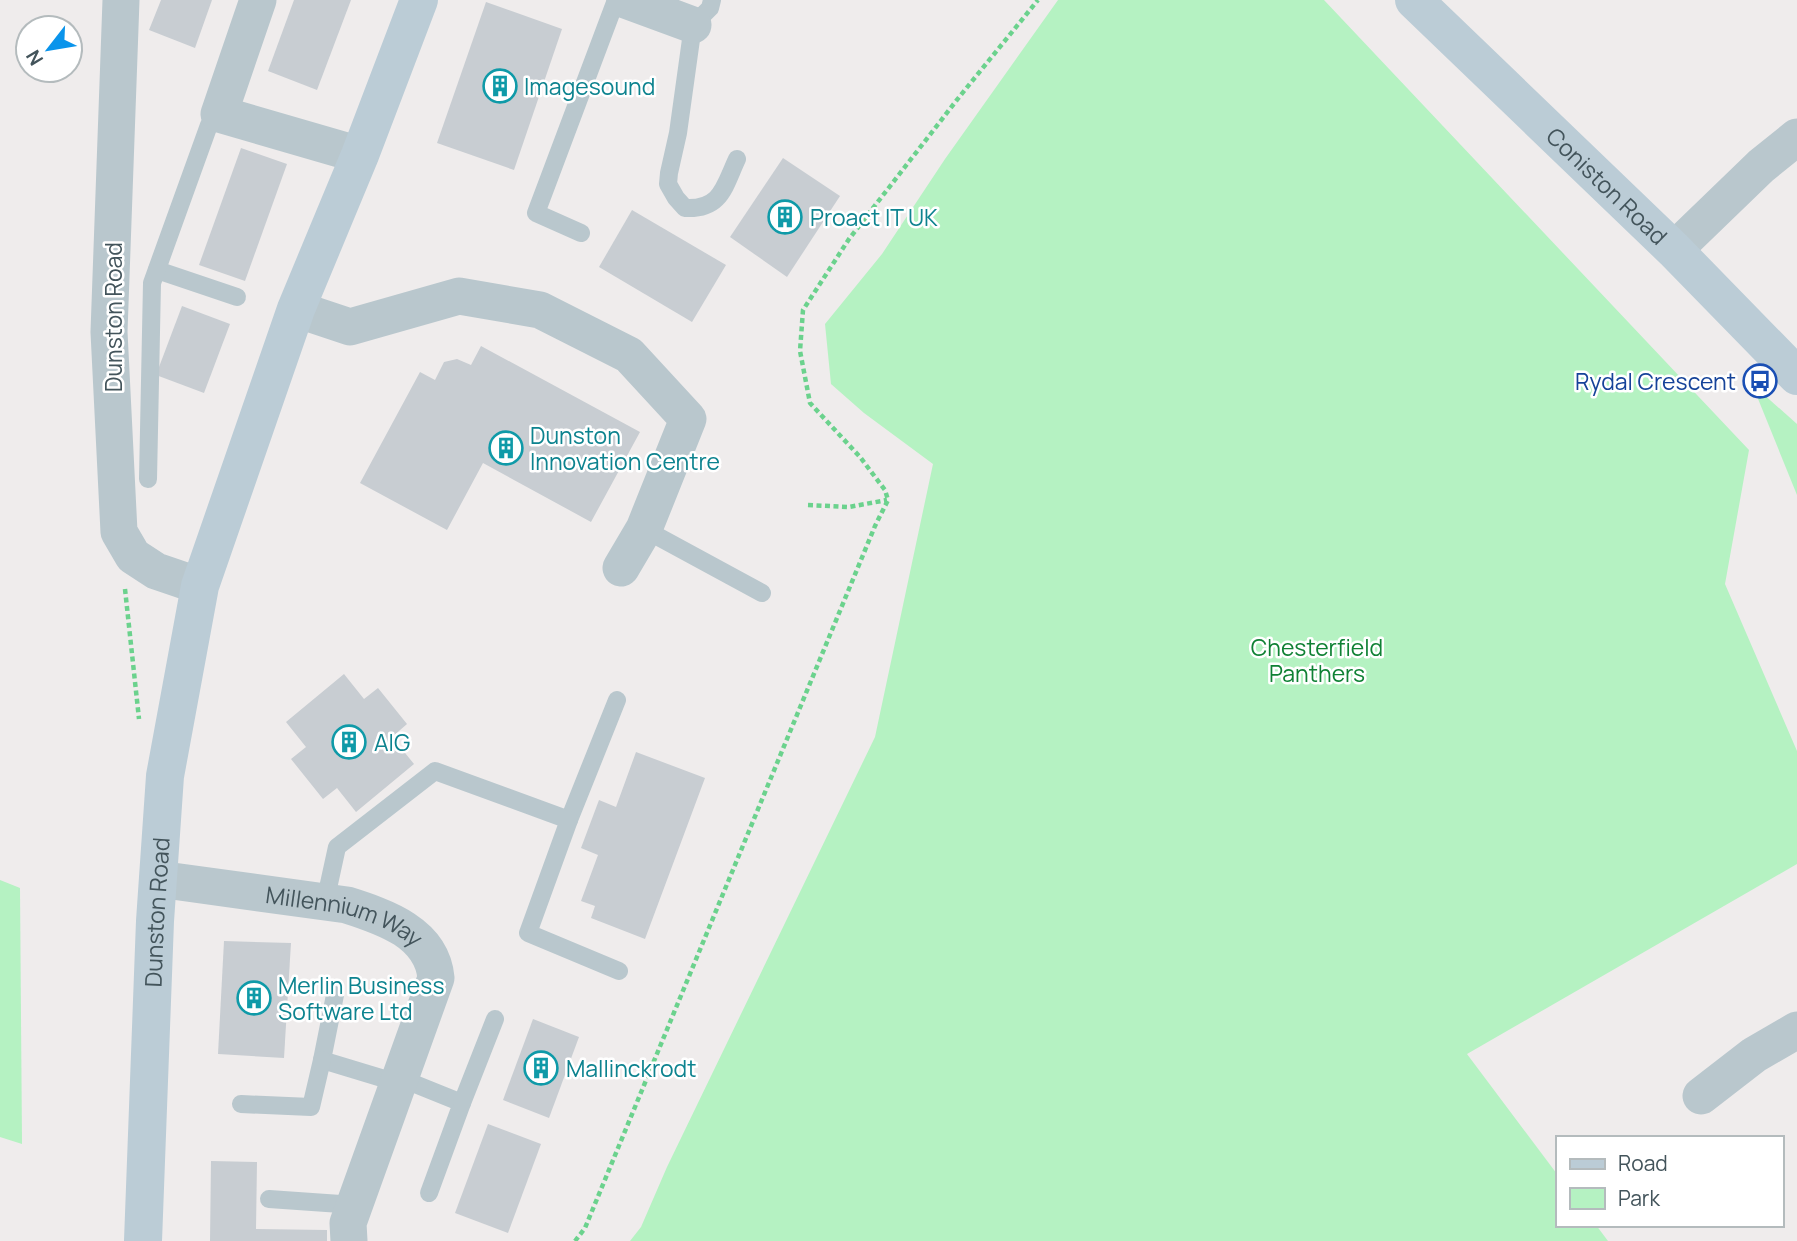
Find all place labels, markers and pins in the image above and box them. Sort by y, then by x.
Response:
building icon: Imagesound [481,67,519,105]
place label: Imagesound [524,70,655,102]
building icon: Proact IT UK [766,198,804,236]
place label: Proact IT UK [810,201,938,233]
bus stop icon: Rydal Crescent [1741,362,1779,400]
place label: Rydal Crescent [1575,365,1736,397]
place label: Dunston Innovation Centre [530,419,720,477]
building icon: Dunston Innovation Centre [487,429,525,467]
building icon: AIG [330,723,368,761]
place label: AIG [374,726,410,758]
place label: Merlin Business Software Ltd [278,969,444,1027]
building icon: Merlin Business Software Ltd [235,979,273,1017]
building icon: Mallinckrodt [522,1049,560,1087]
place label: Mallinckrodt [566,1052,696,1084]

